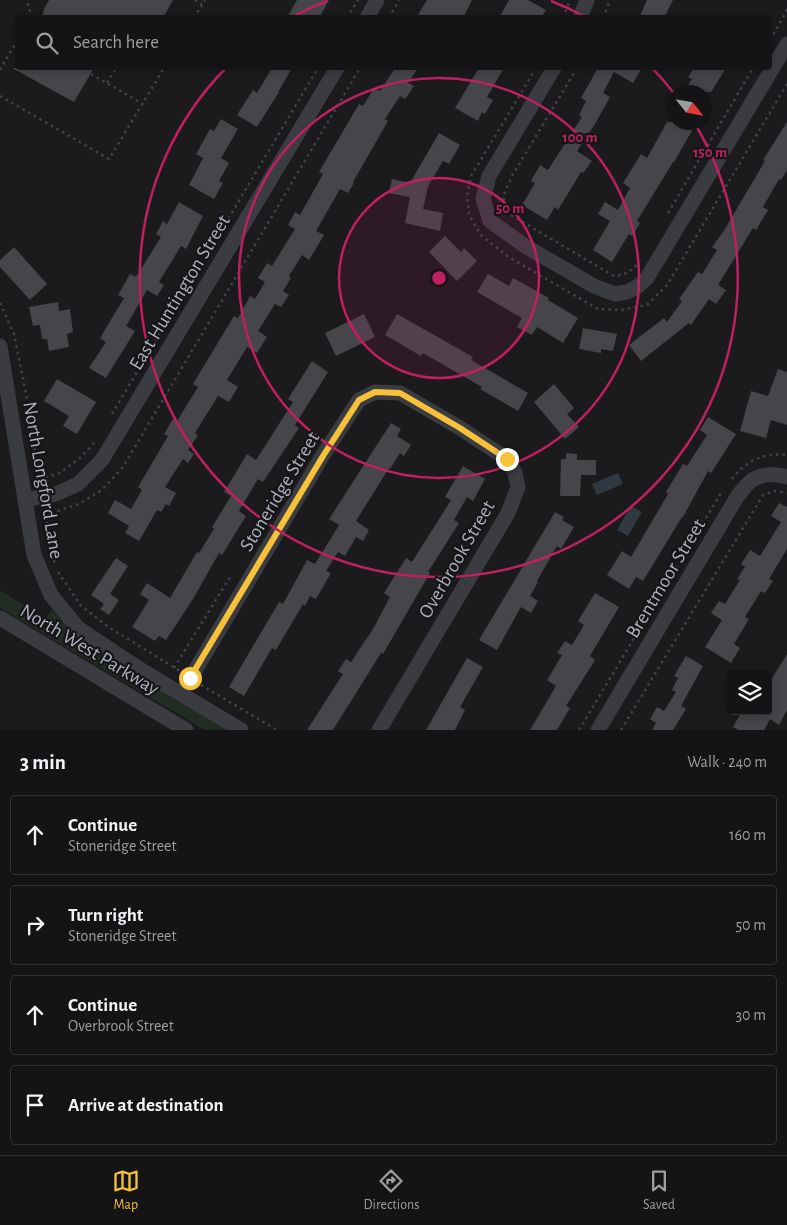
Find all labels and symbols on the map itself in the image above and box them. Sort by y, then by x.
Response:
north arrow [667,85,712,130]
text: 100 m [562,130,598,145]
text: 150 m [693,145,727,160]
text: 50 m [496,201,524,216]
street label: East Huntington Street [126,211,234,374]
centre of rings [430,269,448,287]
street label: North Longford Lane [19,400,67,560]
street label: Stoneridge Street [236,428,324,555]
route end [496,448,519,471]
street label: Overbrook Street [415,497,499,622]
street label: Brentmoor Street [622,515,710,642]
street label: North West Parkway [17,601,163,699]
route start [179,667,202,690]

